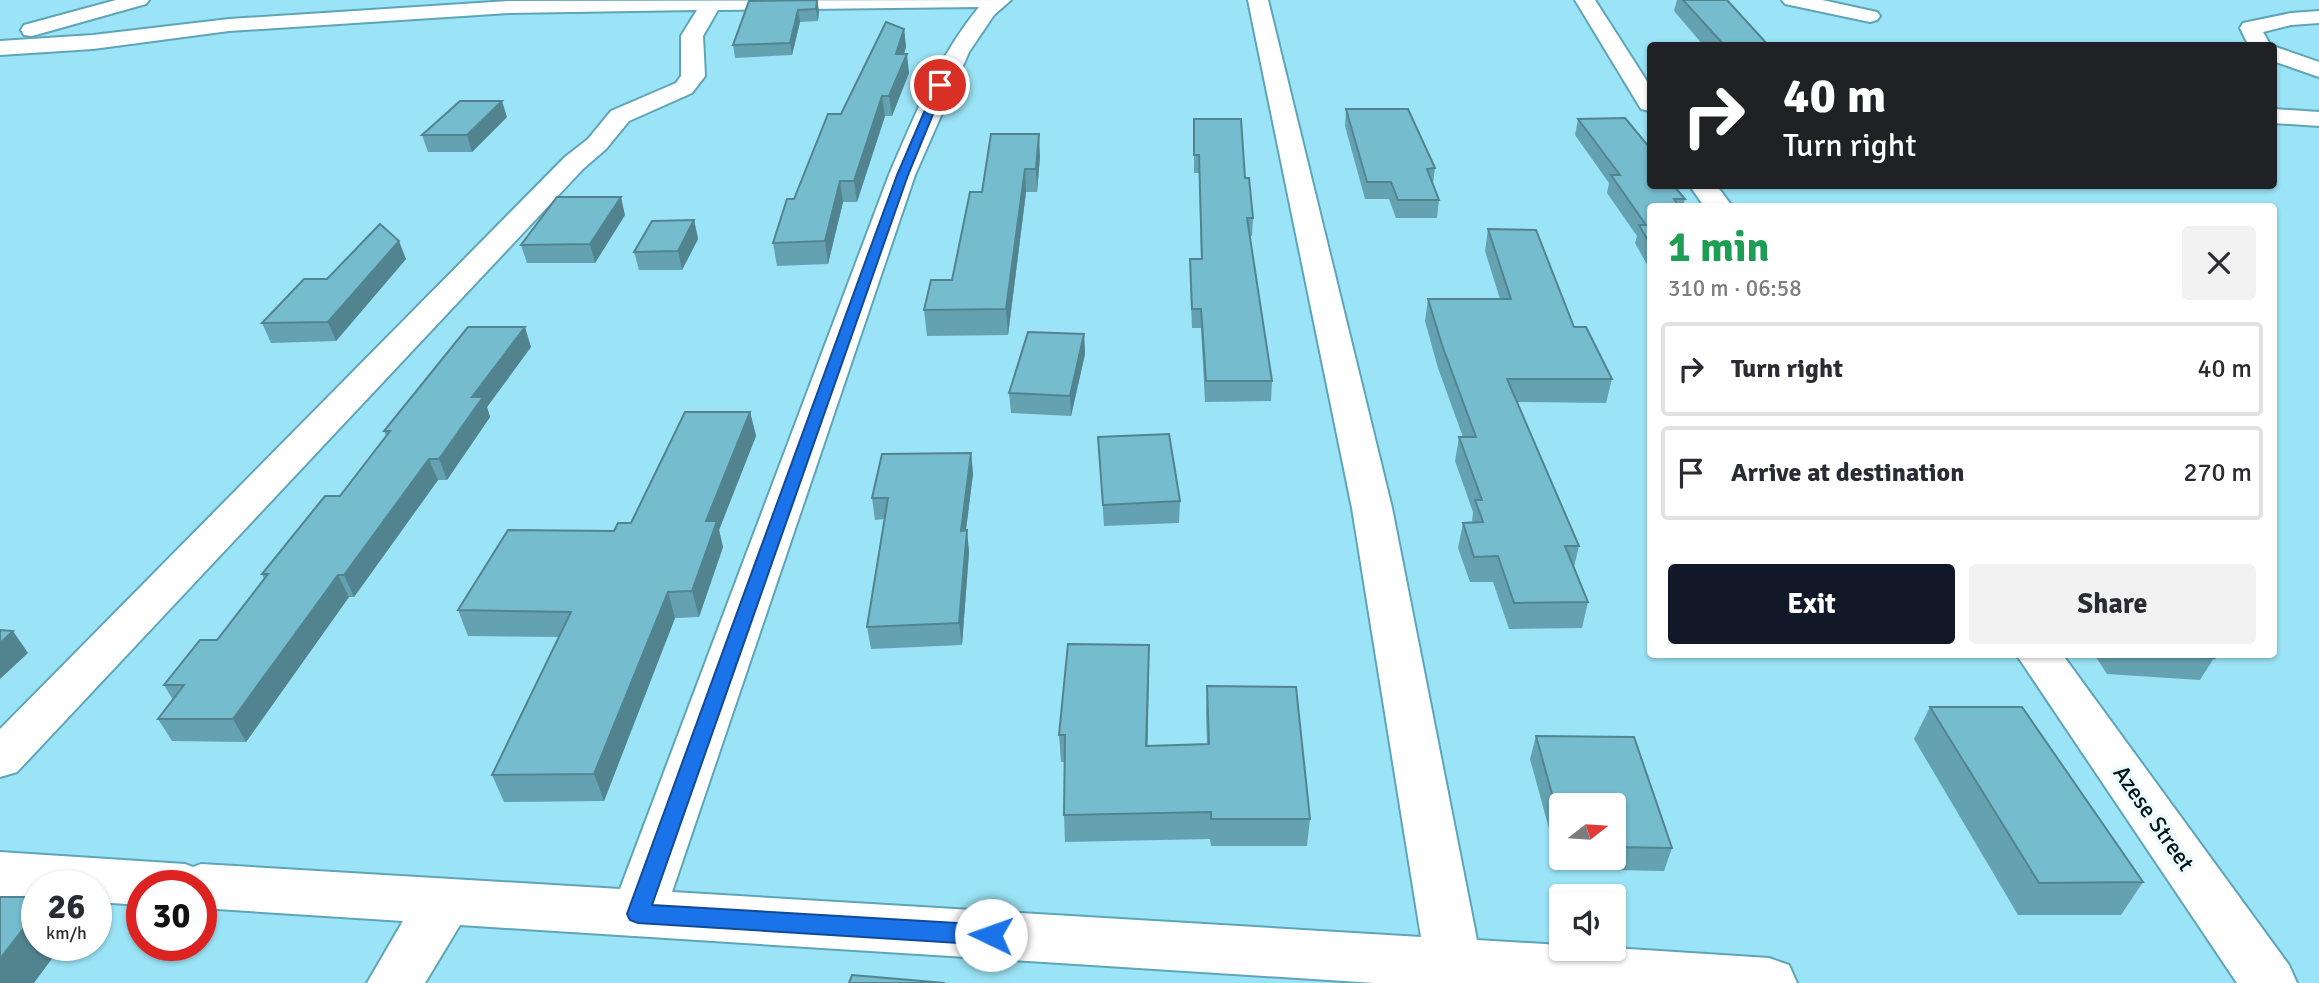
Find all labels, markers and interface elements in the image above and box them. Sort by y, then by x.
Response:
pin [910,55,970,115]
icon: arrive [921,66,959,104]
text: 40 m [1783,66,1886,126]
icon: right [1668,70,1759,161]
text: Turn right [1783,126,1916,165]
text: 1 min [1668,222,1769,273]
button: close [2182,226,2256,300]
text: 310 m · 06:58 [1668,274,1802,303]
icon: right [1672,350,1710,388]
text: Turn right [1731,353,1843,385]
text: 40 m [2197,353,2252,385]
icon: arrive [1672,454,1710,492]
text: Arrive at destination [1731,457,1964,489]
text: 270 m [2183,457,2252,489]
button: Exit [1668,564,1955,644]
button: Share [1969,564,2256,644]
street label: Azese Street [2107,760,2200,877]
north arrow [1549,793,1626,870]
map controls [1549,793,1626,961]
speed limit sign: 30 [126,870,217,961]
button: sound [1549,884,1626,961]
text: 26 [48,885,85,928]
position arrow [954,898,1028,972]
text: km/h [46,922,87,944]

